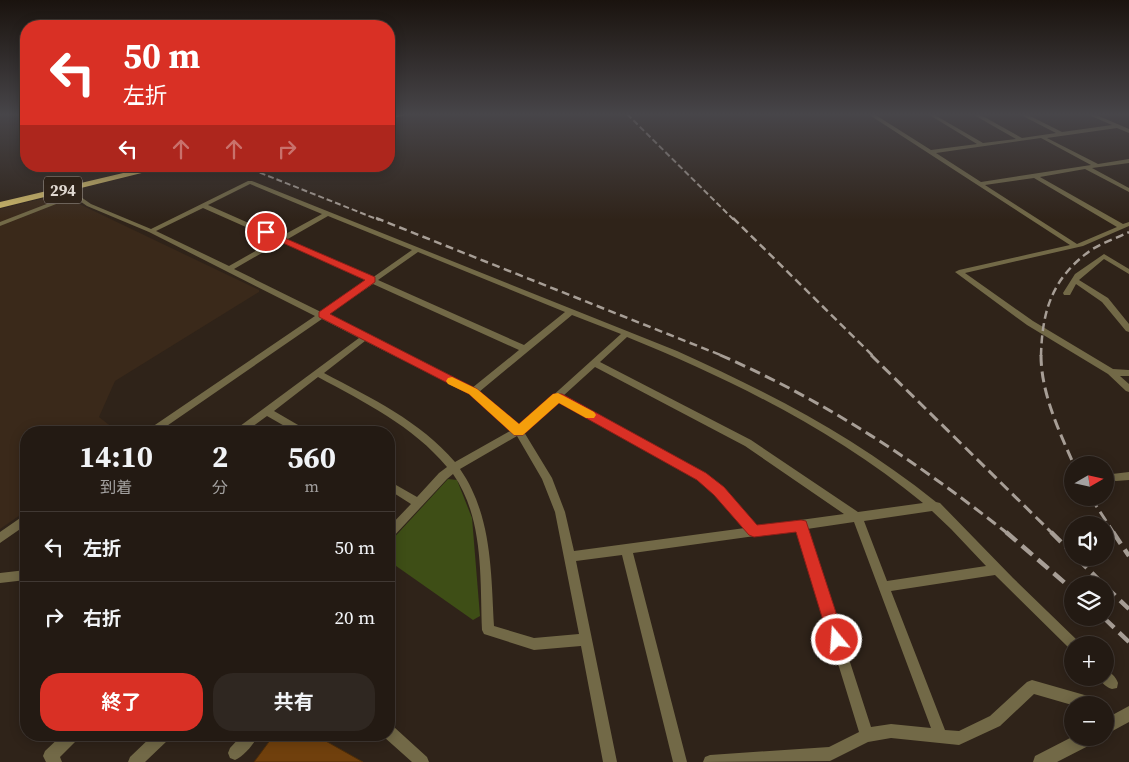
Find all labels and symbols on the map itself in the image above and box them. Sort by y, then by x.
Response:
road number: 294 [44,176,82,204]
pin [245,211,287,253]
north arrow [1064,456,1114,506]
position arrow [810,613,862,665]

